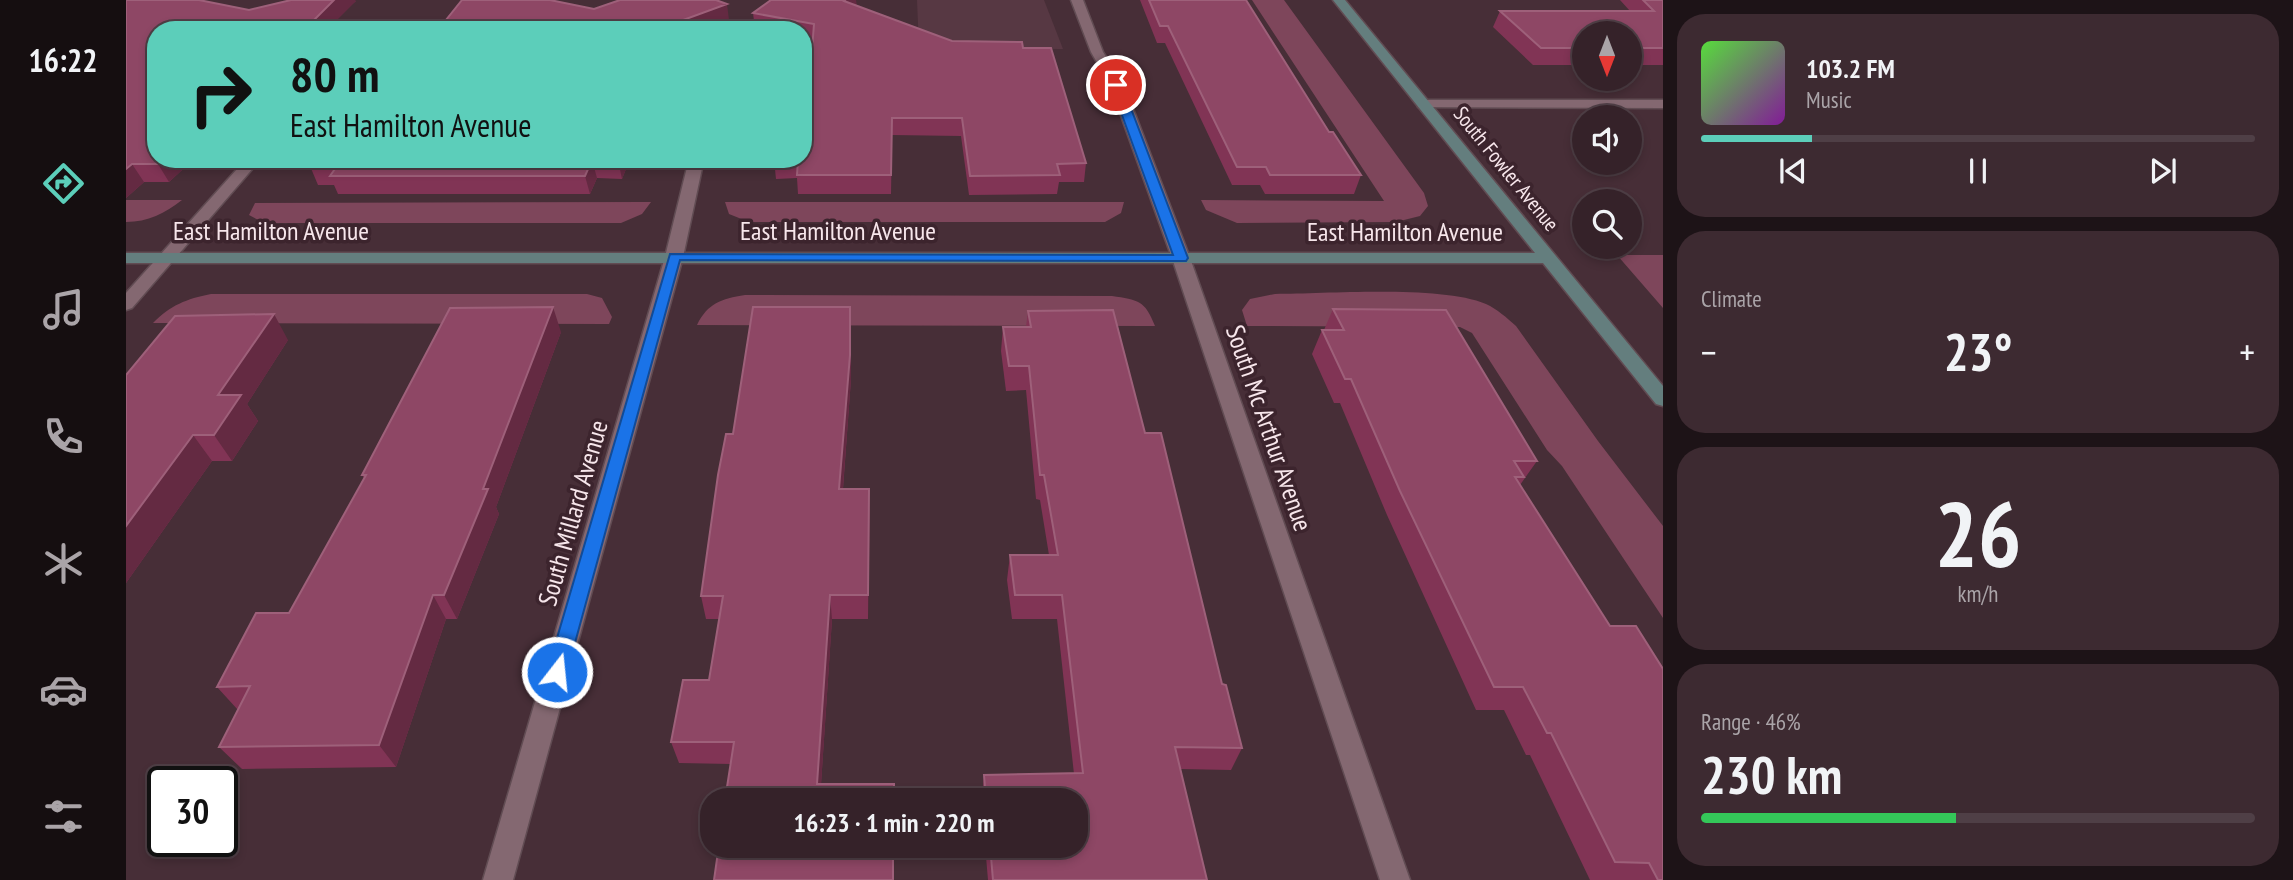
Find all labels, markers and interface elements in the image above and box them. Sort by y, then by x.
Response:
north arrow [1572,21,1642,91]
map controls [1572,21,1642,259]
text: 16:22 [28,39,98,81]
text: 80 m [290,42,379,106]
icon: right [175,49,266,140]
text: 103.2 FM [1806,52,1895,85]
pin [1086,55,1146,115]
icon: arrive [1097,66,1135,104]
text: Music [1806,85,1852,114]
street label: South Fowler Avenue [1448,101,1565,237]
text: East Hamilton Avenue [290,104,531,146]
button: sound [1572,105,1642,175]
icon: previous [1774,152,1812,190]
icon: pause [1959,152,1997,190]
icon: next [2144,152,2182,190]
icon: directions [39,159,88,208]
button: search [1572,189,1642,259]
street label: East Hamilton Avenue [173,214,369,247]
street label: East Hamilton Avenue [740,214,936,247]
street label: East Hamilton Avenue [1307,215,1503,248]
text: Climate [1701,284,1762,313]
icon: music [39,285,88,334]
text: 23° [1944,318,2012,385]
street label: South Mc Arthur Avenue [1219,321,1320,535]
text: − [1701,327,1717,376]
text: + [2239,327,2255,376]
icon: phone [39,412,88,461]
street label: South Millard Avenue [530,416,615,609]
text: 26 [1935,474,2022,592]
icon: climate [39,539,88,588]
text: km/h [1958,579,1998,608]
position arrow [520,635,594,709]
icon: car [39,665,88,714]
text: Range · 46% [1701,707,1801,736]
text: 230 km [1701,741,1842,808]
speed limit sign: 30 [147,766,238,857]
icon: filters [39,792,88,841]
text: 16:23 · 1 min · 220 m [794,806,994,839]

